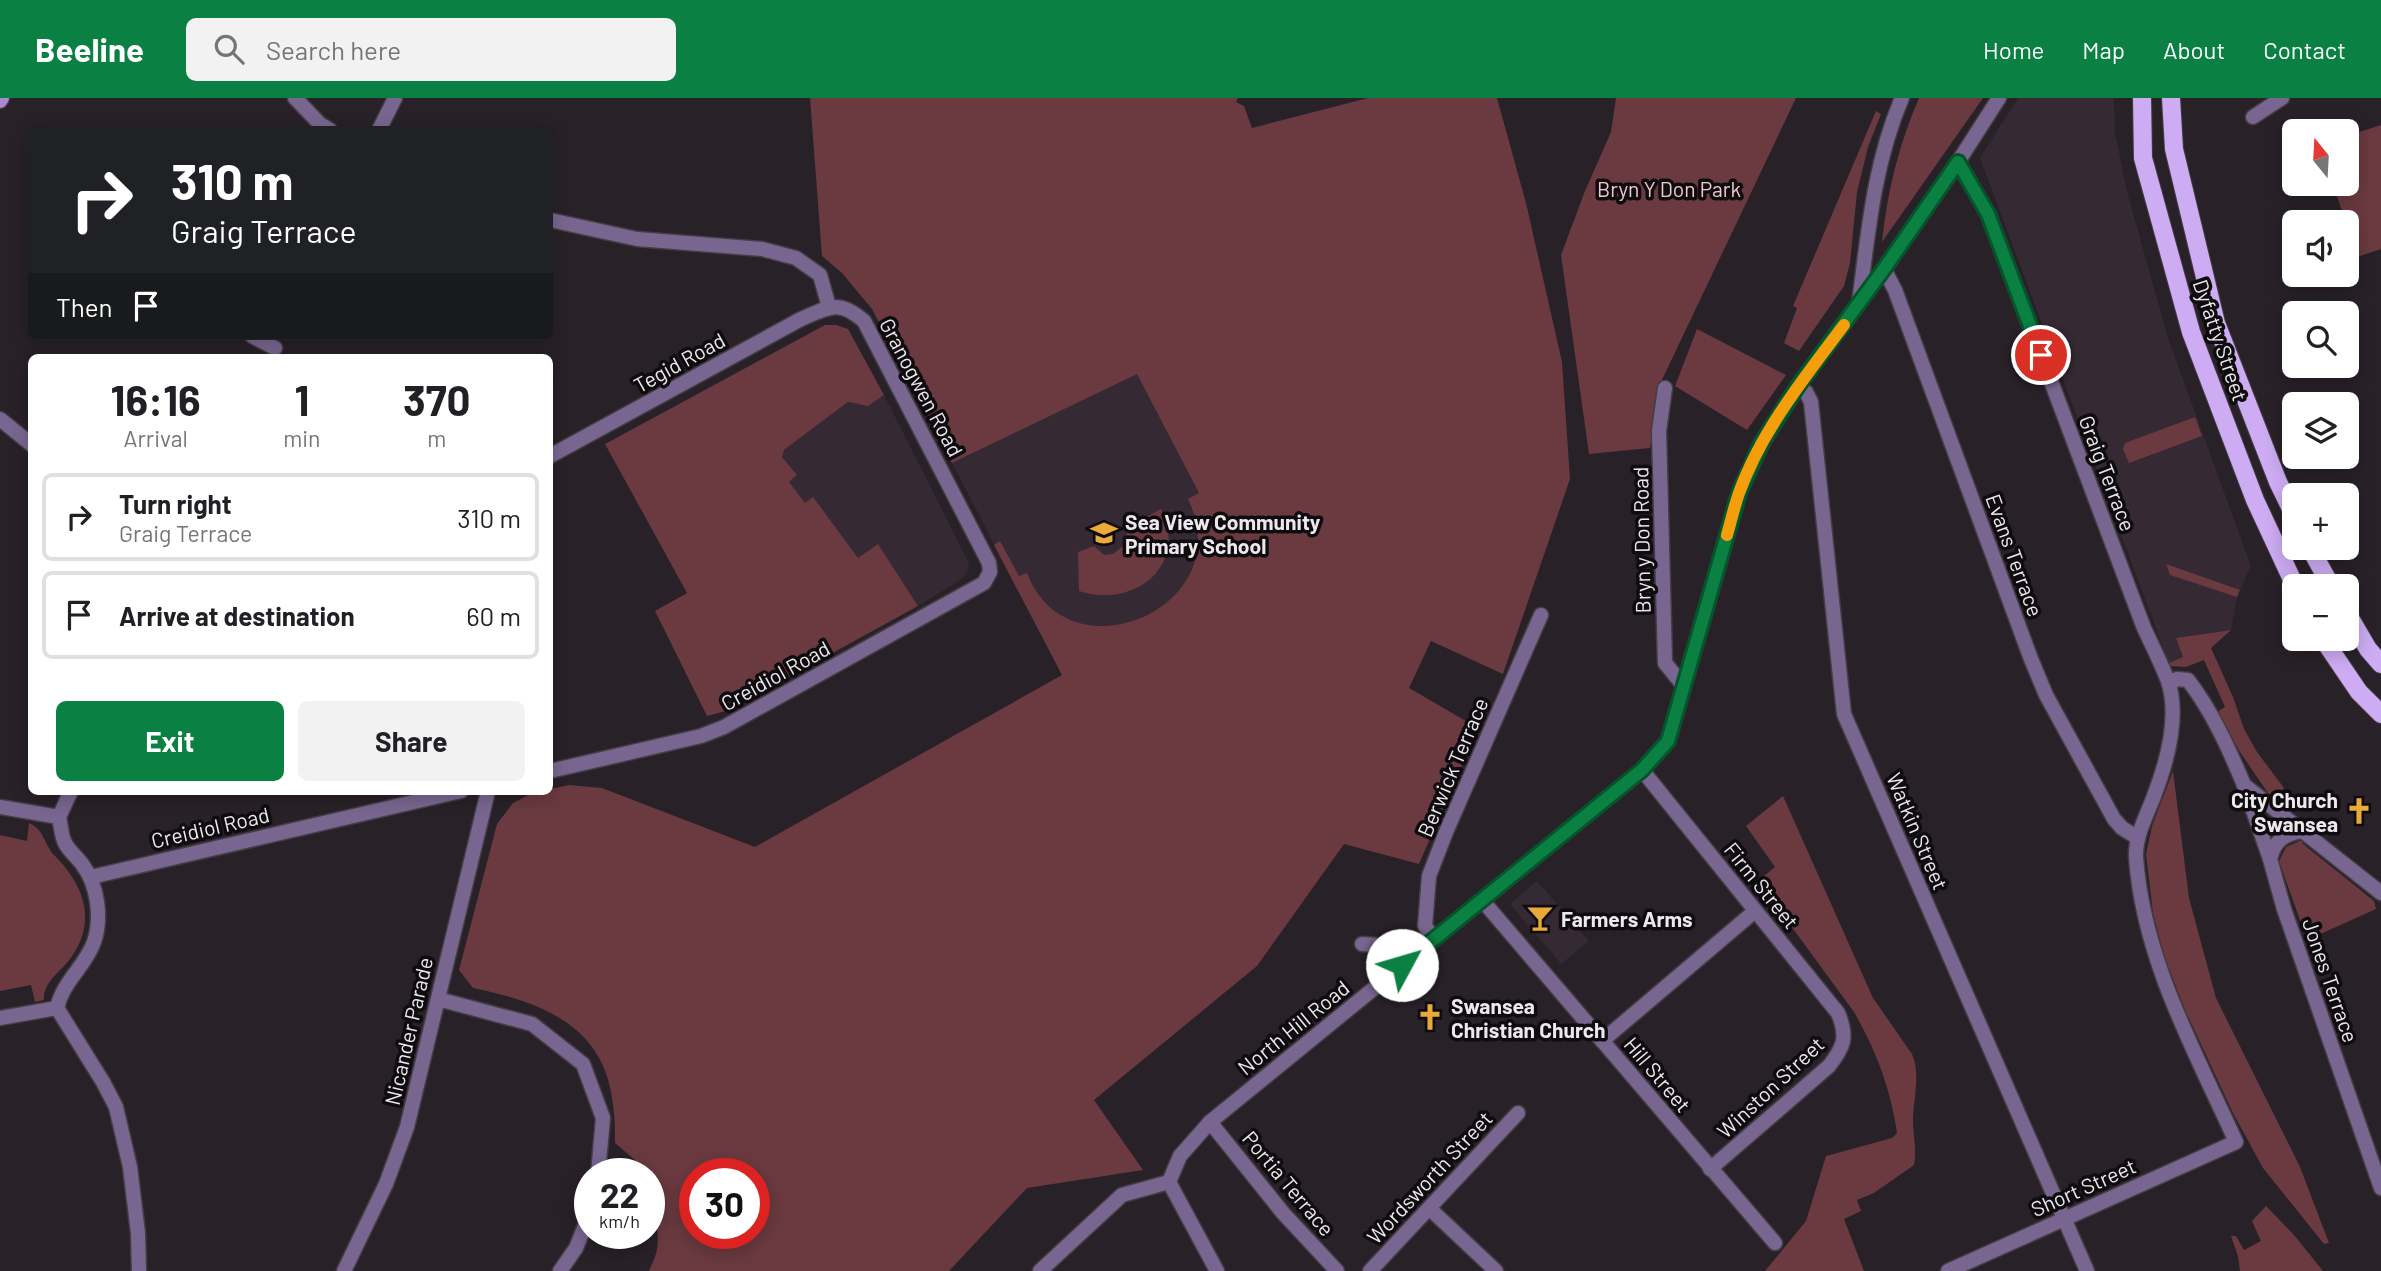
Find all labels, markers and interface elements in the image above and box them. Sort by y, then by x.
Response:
search box [186,18,676,81]
text: Beeline [35,29,144,69]
icon: search [210,30,248,68]
text: Search here [266,34,401,65]
text: Home [1983,35,2044,64]
text: Map [2082,35,2125,64]
text: About [2163,35,2225,64]
text: Contact [2263,35,2346,64]
north arrow [2282,119,2359,196]
map controls [2282,119,2359,651]
text: 310 m [171,151,293,210]
icon: right [56,154,147,245]
park label: Bryn Y Don Park [1597,176,1741,201]
button: sound [2282,210,2359,287]
text: Graig Terrace [171,211,356,249]
street label: Dyfatty Street [2189,276,2253,404]
icon: arrive [127,287,165,325]
text: Then [56,291,113,322]
button: search [2282,301,2359,378]
street label: Granogwen Road [875,314,969,460]
pin [2011,325,2071,385]
street label: Tegid Road [629,327,729,397]
icon: arrive [2022,336,2060,374]
text: 16:16 [111,374,201,424]
text: 1 [294,374,309,424]
text: 370 [403,374,470,424]
button: layers [2282,392,2359,469]
street label: Graig Terrace [2075,412,2141,534]
text: Arrival [123,424,188,452]
text: min [283,424,320,452]
text: m [427,424,446,452]
street label: Bryn y Don Road [1627,466,1655,614]
button: + [2282,483,2359,560]
text: Turn right [119,488,232,519]
street label: Evans Terrace [1981,490,2049,620]
icon: right [60,498,98,536]
text: 310 m [457,502,521,533]
place label: Sea View Community Primary School [1125,509,1321,558]
school or university icon: Sea View Community Primary School [1089,518,1119,548]
text: Graig Terrace [119,519,252,547]
button: − [2282,574,2359,651]
icon: arrive [60,596,98,634]
text: Arrive at destination [119,600,355,631]
text: 60 m [466,600,521,631]
street label: Creidiol Road [716,635,834,715]
street label: Berwick Terrace [1411,694,1493,840]
button: Exit [56,701,284,781]
button: Share [298,701,525,781]
street label: Watkin Street [1882,769,1954,893]
place label: City Church Swansea [2231,787,2338,836]
church icon: City Church Swansea [2344,796,2374,826]
street label: Creidiol Road [148,801,272,853]
street label: Firm Street [1720,837,1804,933]
bar icon: Farmers Arms [1525,903,1555,933]
place label: Farmers Arms [1561,906,1693,931]
street label: Jones Terrace [2298,915,2364,1045]
position arrow [1365,928,1439,1002]
street label: Nicander Parade [379,955,437,1107]
street label: North Hill Road [1232,974,1354,1080]
place label: Swansea Christian Church [1451,993,1606,1042]
church icon: Swansea Christian Church [1415,1002,1445,1032]
street label: Hill Street [1619,1031,1697,1117]
street label: Winston Street [1711,1031,1829,1143]
street label: Wordsworth Street [1361,1106,1497,1248]
street label: Portia Terrace [1238,1126,1340,1240]
street label: Short Street [2027,1153,2139,1221]
speed limit sign: 30 [679,1158,770,1249]
text: 22 [600,1173,639,1215]
text: km/h [599,1210,640,1232]

